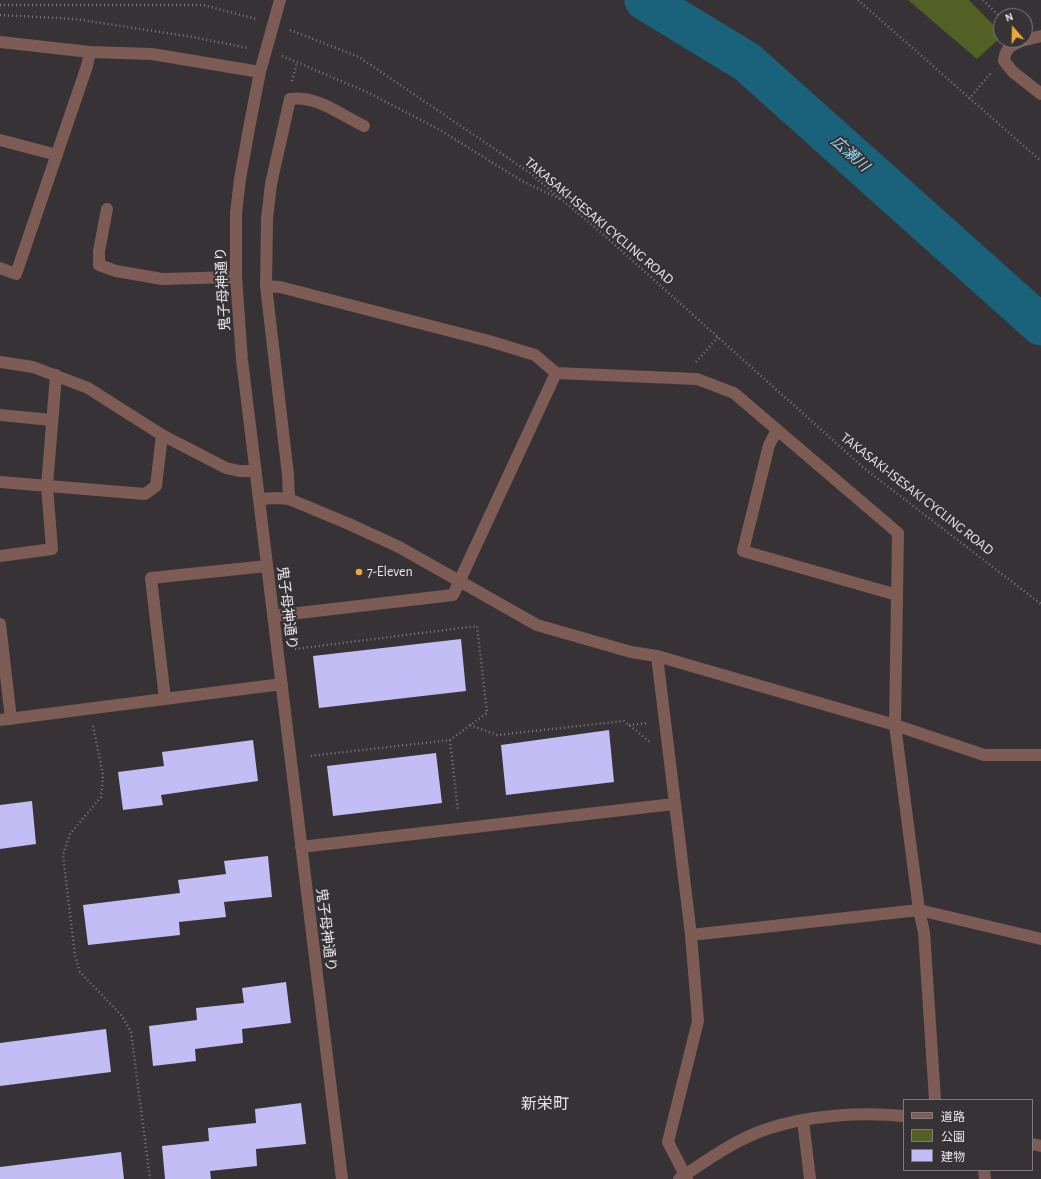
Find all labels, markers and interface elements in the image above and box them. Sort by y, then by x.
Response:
north arrow [993,8,1033,48]
text: N [1004,11,1015,24]
water label: 広瀬川 [827,132,873,176]
street label: TAKASAKI-ISESAKI CYCLING ROAD [521,154,677,288]
street label: 鬼子母神通り [212,247,234,331]
street label: TAKASAKI-ISESAKI CYCLING ROAD [837,429,997,559]
place label: 7-Eleven [367,564,413,580]
street label: 鬼子母神通り [274,565,300,651]
marker: 7-Eleven [354,567,364,577]
street label: 鬼子母神通り [313,887,339,973]
district label: 新栄町 [521,1094,569,1114]
legend [903,1099,1033,1171]
text: 道路 [941,1111,965,1123]
text: 公園 [941,1131,965,1143]
text: 建物 [941,1151,965,1163]

